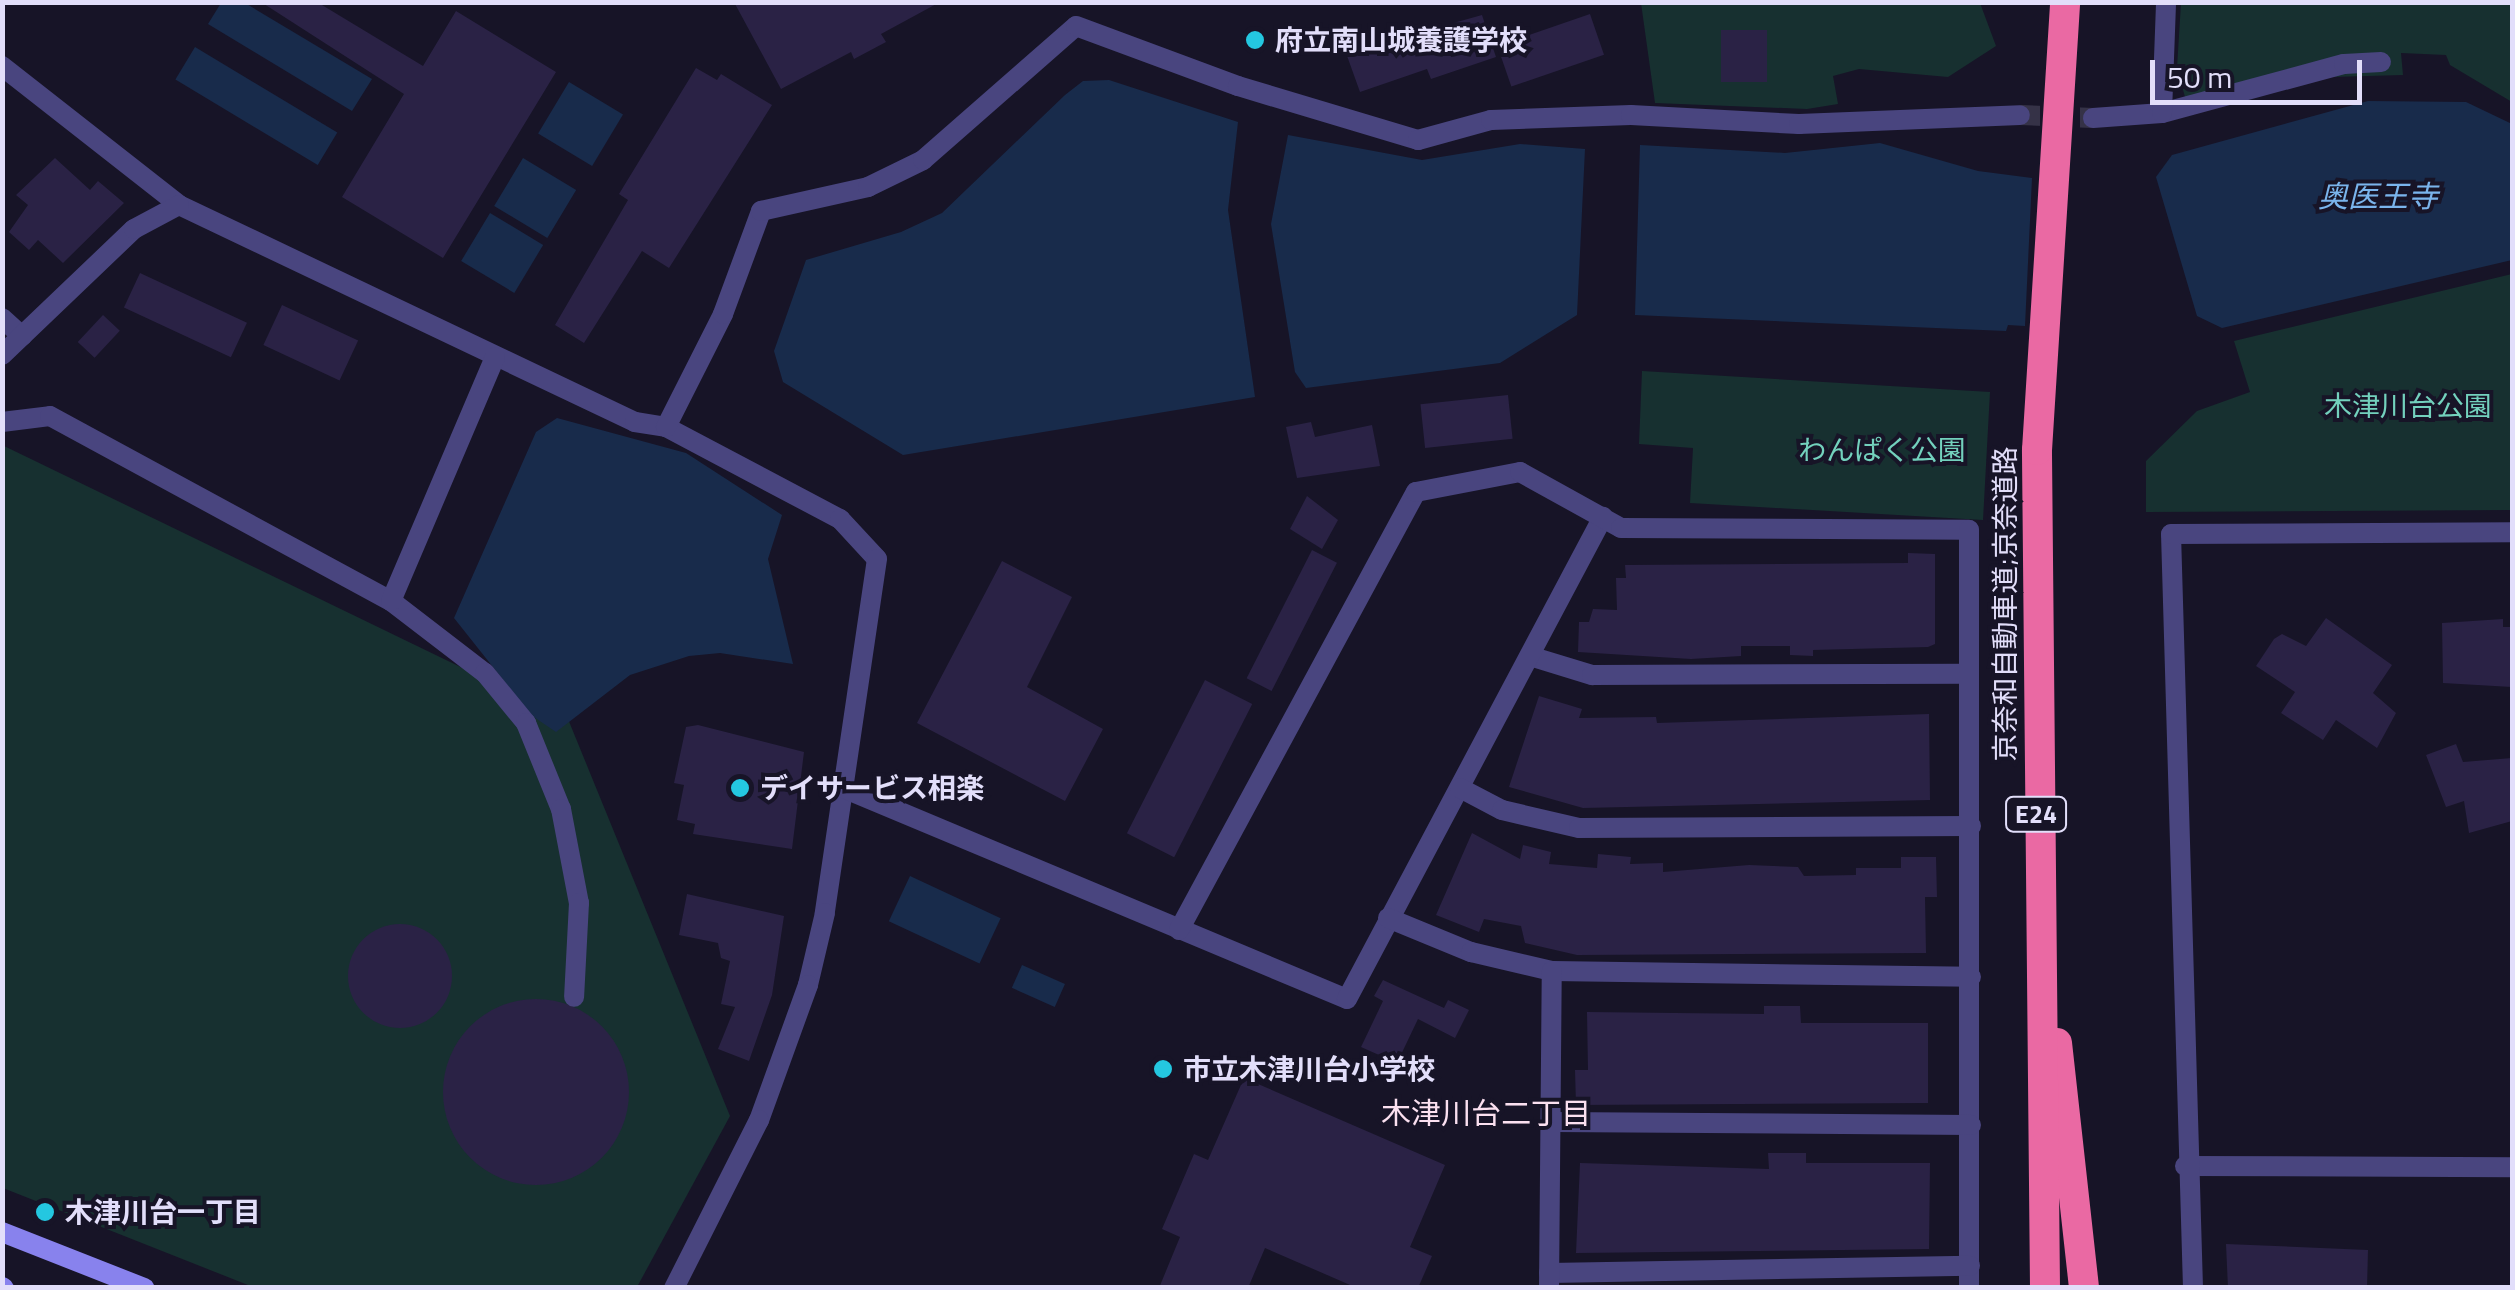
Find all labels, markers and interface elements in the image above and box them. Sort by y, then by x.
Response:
place label: 府立南山城養護学校 [1275,23,1527,57]
marker: 府立南山城養護学校 [1244,29,1266,51]
scale bar [2155,40,2368,102]
text: 50 m [2167,54,2232,100]
water label: 奥医王寺 [2318,178,2438,214]
park label: 木津川台公園 [2324,389,2492,423]
park label: わんぱく公園 [1798,433,1966,467]
street label: 京奈和自動車道;京奈道路 [1988,447,2022,761]
place label: デイサービス相楽 [760,771,984,805]
marker: デイサービス相楽 [729,777,751,799]
road number: E24 [2004,794,2068,834]
place label: 市立木津川台小学校 [1183,1052,1435,1086]
marker: 市立木津川台小学校 [1152,1058,1174,1080]
district label: 木津川台二丁目 [1381,1095,1591,1131]
place label: 木津川台一丁目 [65,1195,261,1229]
marker: 木津川台一丁目 [34,1201,56,1223]

